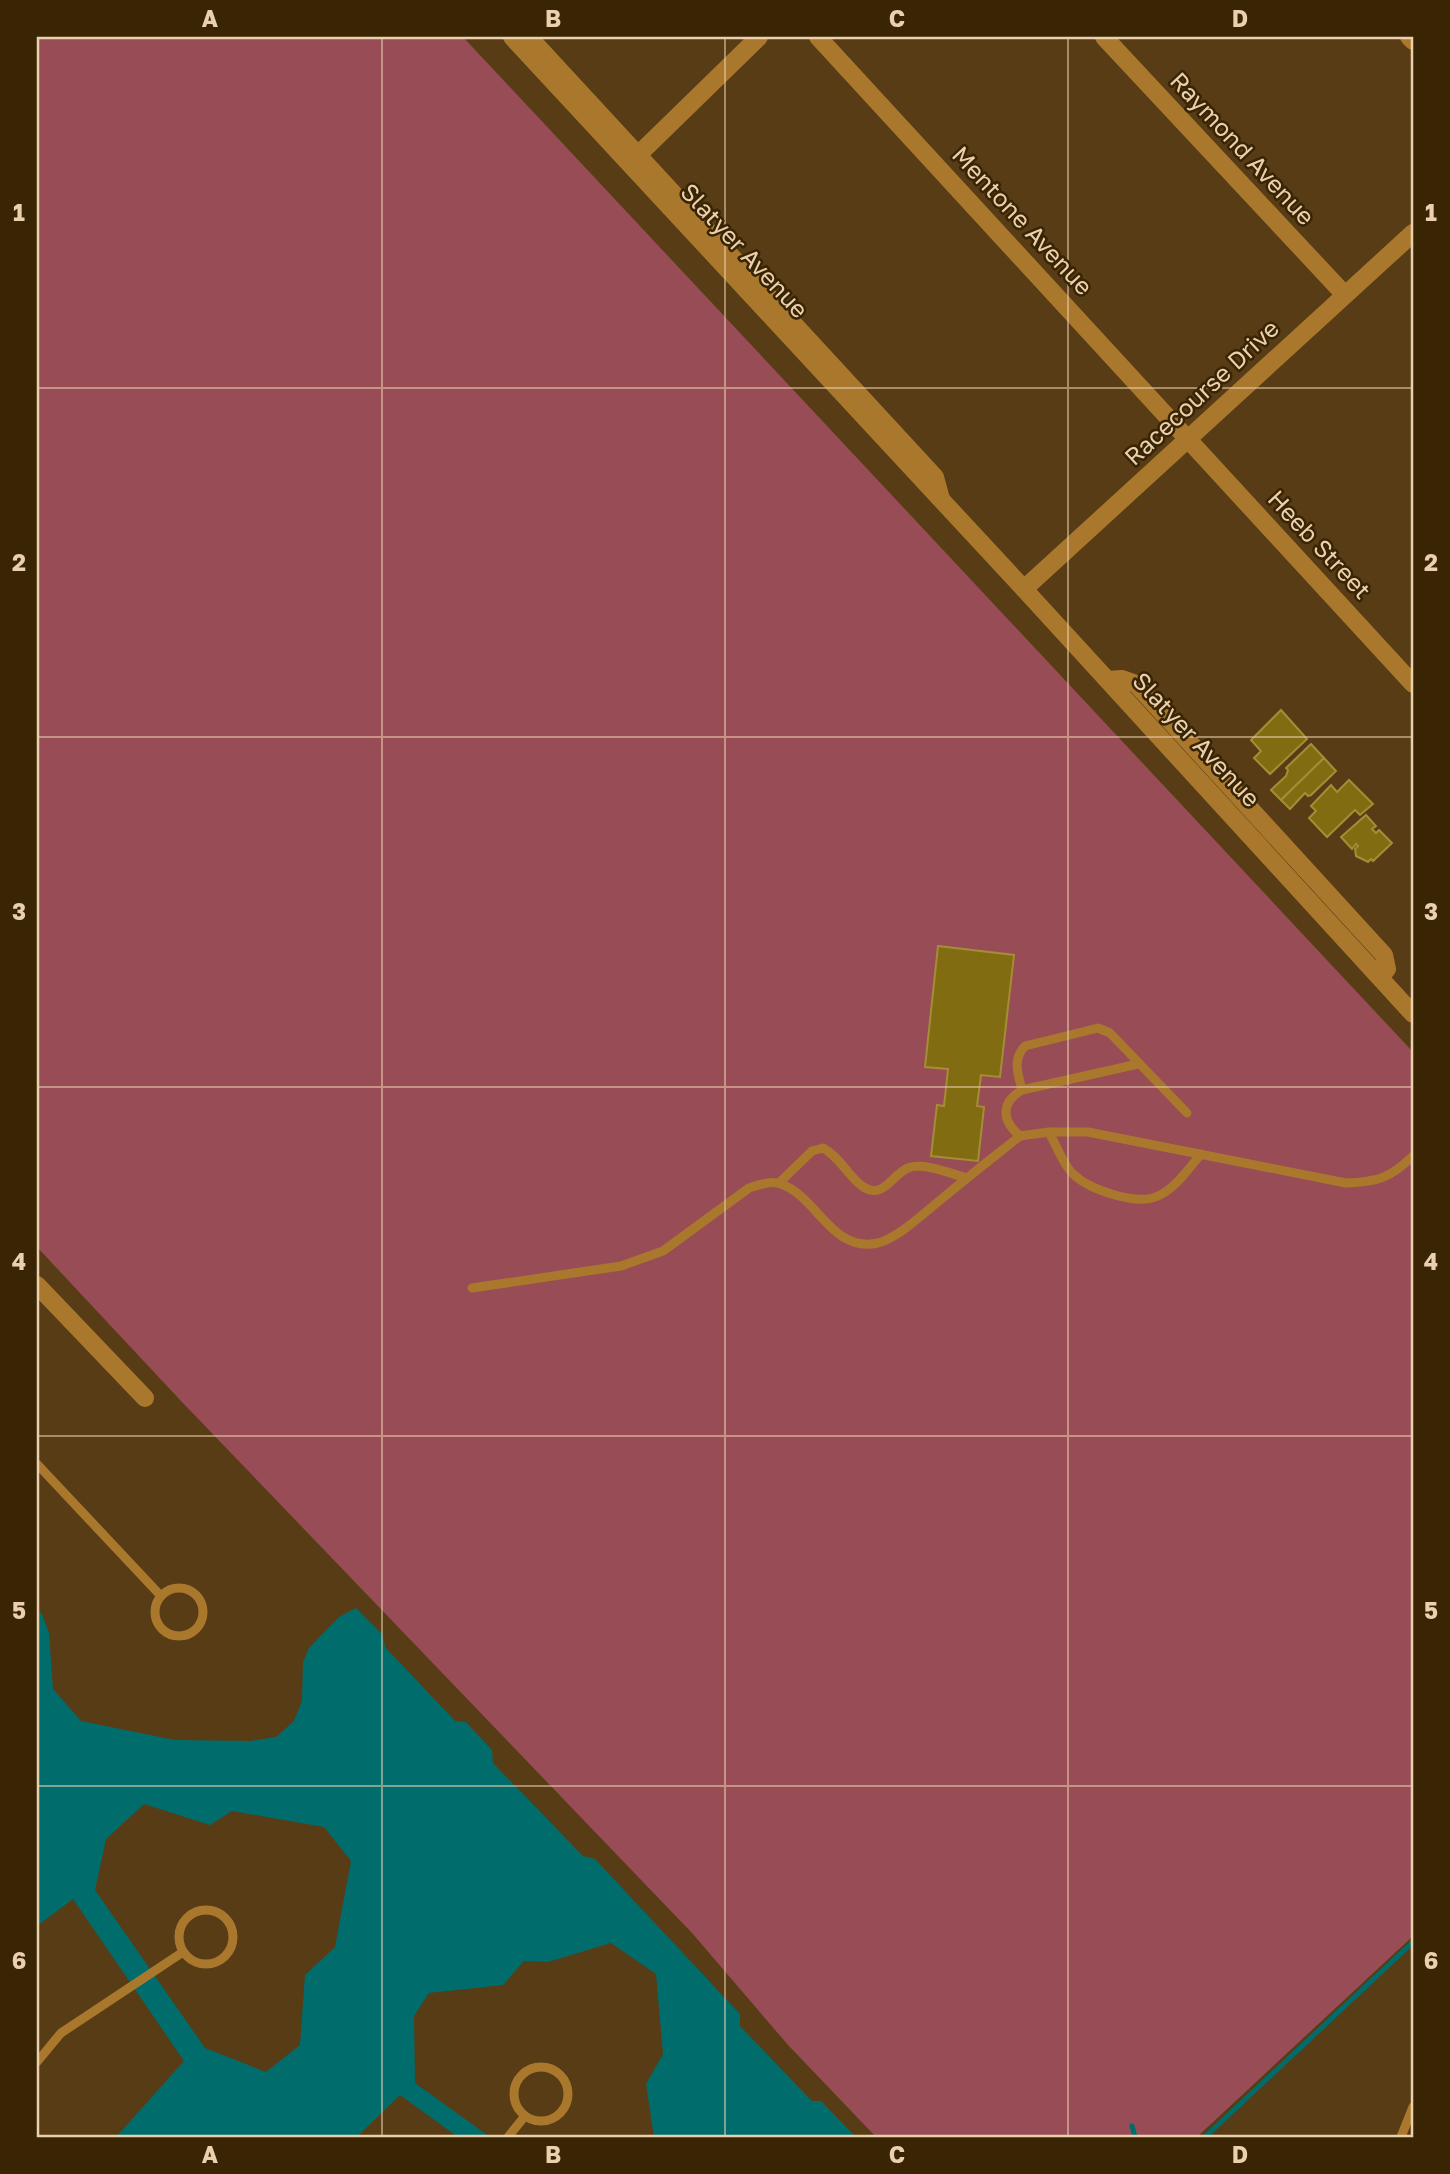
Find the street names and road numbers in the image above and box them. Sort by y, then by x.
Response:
street label: Raymond Avenue [1165,66,1321,230]
street label: Mentone Avenue [947,140,1099,300]
street label: Slatyer Avenue [675,177,815,323]
street label: Racecourse Drive [1118,313,1284,471]
street label: Heeb Street [1262,484,1378,604]
street label: Slatyer Avenue [1127,666,1267,812]

